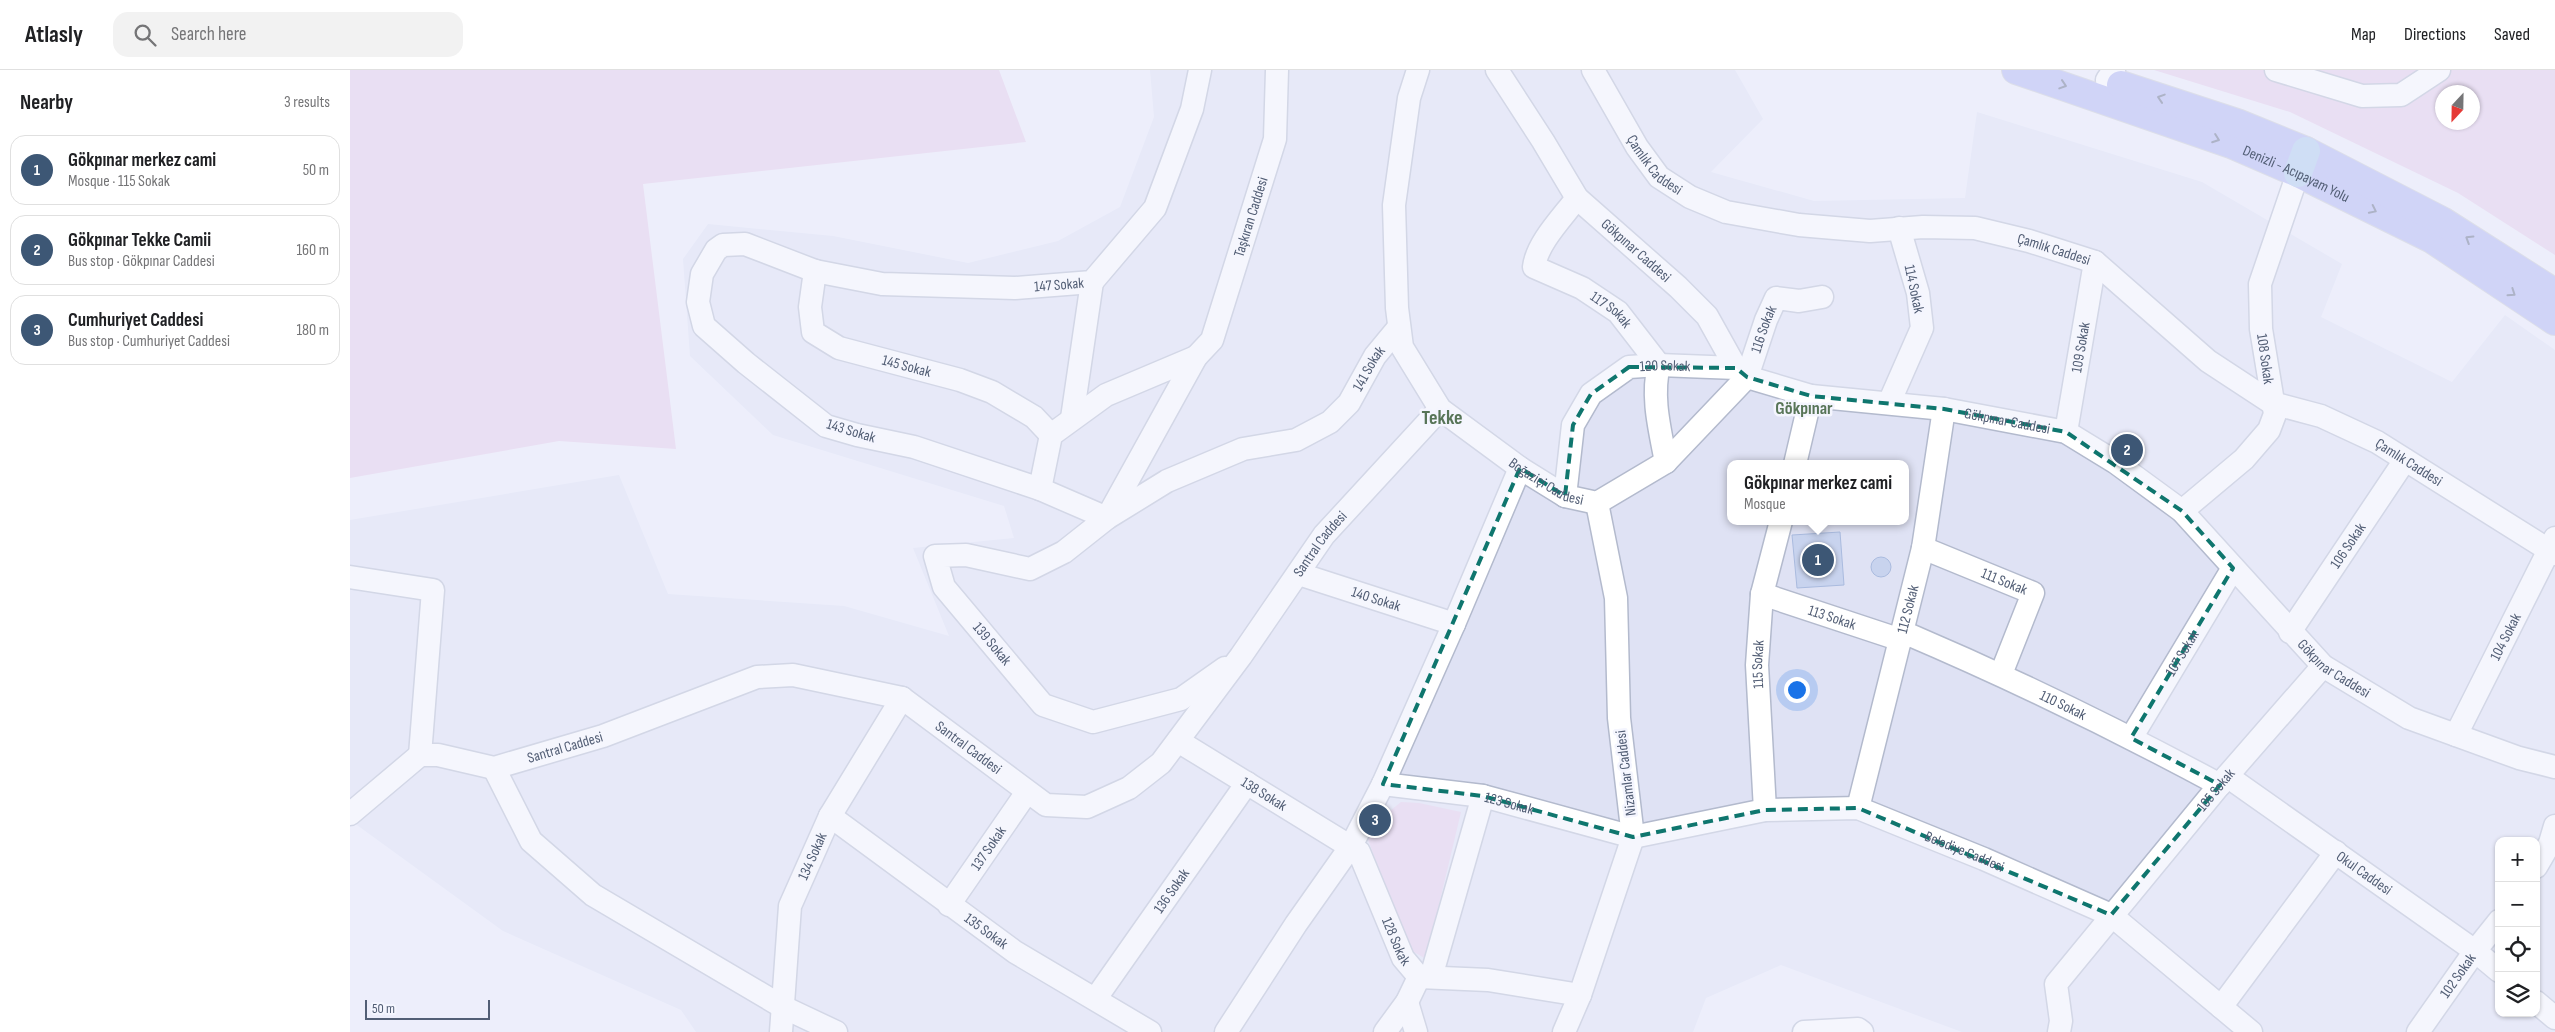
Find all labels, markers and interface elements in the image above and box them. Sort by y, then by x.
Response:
search box [113,12,463,57]
text: Atlasly [25,20,83,49]
icon: search [131,21,159,49]
text: Search here [171,23,246,46]
text: Map [2351,24,2376,45]
text: Directions [2404,24,2466,45]
text: Saved [2494,24,2530,45]
one-way arrow [2058,79,2066,89]
north arrow [2435,85,2480,130]
text: Nearby [20,90,73,115]
text: 3 results [284,93,330,112]
one-way arrow [2157,94,2166,104]
street label: Çamlık Caddesi [1623,131,1686,199]
one-way arrow [2211,133,2220,143]
street label: Denizli - Acıpayam Yolu [2240,141,2353,206]
text: Gökpınar merkez cami [68,149,216,172]
text: 1 [34,161,40,180]
text: 50 m [303,161,329,180]
text: Mosque · 115 Sokak [68,172,170,191]
street label: Taşkıran Caddesi [1229,174,1272,259]
one-way arrow [2368,204,2377,214]
street label: Gökpınar Caddesi [1597,214,1675,286]
text: Gökpınar Tekke Camii [68,229,211,252]
street label: Çamlık Caddesi [2015,229,2093,270]
one-way arrow [2466,235,2475,245]
text: 2 [33,241,41,260]
text: 160 m [296,241,329,260]
text: Bus stop · Gökpınar Caddesi [68,252,215,271]
street label: 114 Sokak [1900,263,1928,315]
street label: 147 Sokak [1033,273,1085,296]
one-way arrow [2507,286,2516,296]
street label: 117 Sokak [1587,287,1636,332]
street label: 116 Sokak [1746,302,1781,355]
text: Cumhuriyet Caddesi [68,309,203,332]
street label: 109 Sokak [2067,320,2094,374]
text: 3 [33,321,41,340]
text: 180 m [296,321,329,340]
text: Bus stop · Cumhuriyet Caddesi [68,332,230,351]
street label: 108 Sokak [2252,333,2278,386]
street label: 141 Sokak [1348,342,1389,394]
street label: 145 Sokak [880,350,933,382]
street label: 120 Sokak [1639,355,1691,376]
district label: Gökpınar [1775,398,1833,419]
street label: Gökpınar Caddesi [1963,404,2052,438]
district label: Tekke [1421,406,1463,430]
street label: 143 Sokak [824,415,878,447]
pin: 2 [2111,431,2143,469]
street label: Çamlık Caddesi [2372,434,2446,490]
street label: Boğaziçi Caddesi [1505,453,1586,509]
popup [1727,460,1909,525]
text: Gökpınar merkez cami [1744,472,1892,495]
text: Mosque [1744,495,1786,514]
street label: Santral Caddesi [1289,507,1351,580]
street label: 106 Sokak [2326,519,2370,572]
pin: 1 [1802,541,1834,579]
street label: 111 Sokak [1979,563,2031,599]
street label: 140 Sokak [1349,582,1403,616]
street label: 112 Sokak [1893,583,1923,635]
street label: 113 Sokak [1806,601,1859,634]
street label: 104 Sokak [2486,610,2525,664]
street label: 139 Sokak [969,619,1016,670]
street label: 107 Sokak [2161,626,2203,680]
street label: Gökpınar Caddesi [2294,635,2374,702]
street label: 115 Sokak [1747,639,1768,689]
your location [1784,677,1810,703]
street label: 110 Sokak [2037,686,2090,724]
street label: Santral Caddesi [932,717,1006,778]
street label: Santral Caddesi [525,727,605,767]
street label: Nizamlar Caddesi [1611,729,1641,817]
street label: 105 Sokak [2192,764,2239,815]
street label: 138 Sokak [1238,773,1291,815]
street label: 123 Sokak [1483,787,1536,819]
pin: 3 [1359,801,1391,839]
street label: 137 Sokak [966,822,1010,874]
street label: Belediye Caddesi [1922,827,2007,876]
street label: 134 Sokak [793,829,831,883]
map controls [2495,837,2540,1017]
button: + [2495,837,2540,882]
street label: Okul Caddesi [2333,847,2396,899]
street label: 136 Sokak [1149,864,1194,917]
button: − [2495,882,2540,927]
street label: 135 Sokak [961,908,1012,953]
street label: 128 Sokak [1378,914,1415,970]
button: locate [2495,927,2540,972]
street label: 102 Sokak [2435,949,2480,1002]
button: layers [2495,972,2540,1017]
scale bar [365,997,490,1020]
text: 50 m [372,1000,395,1017]

